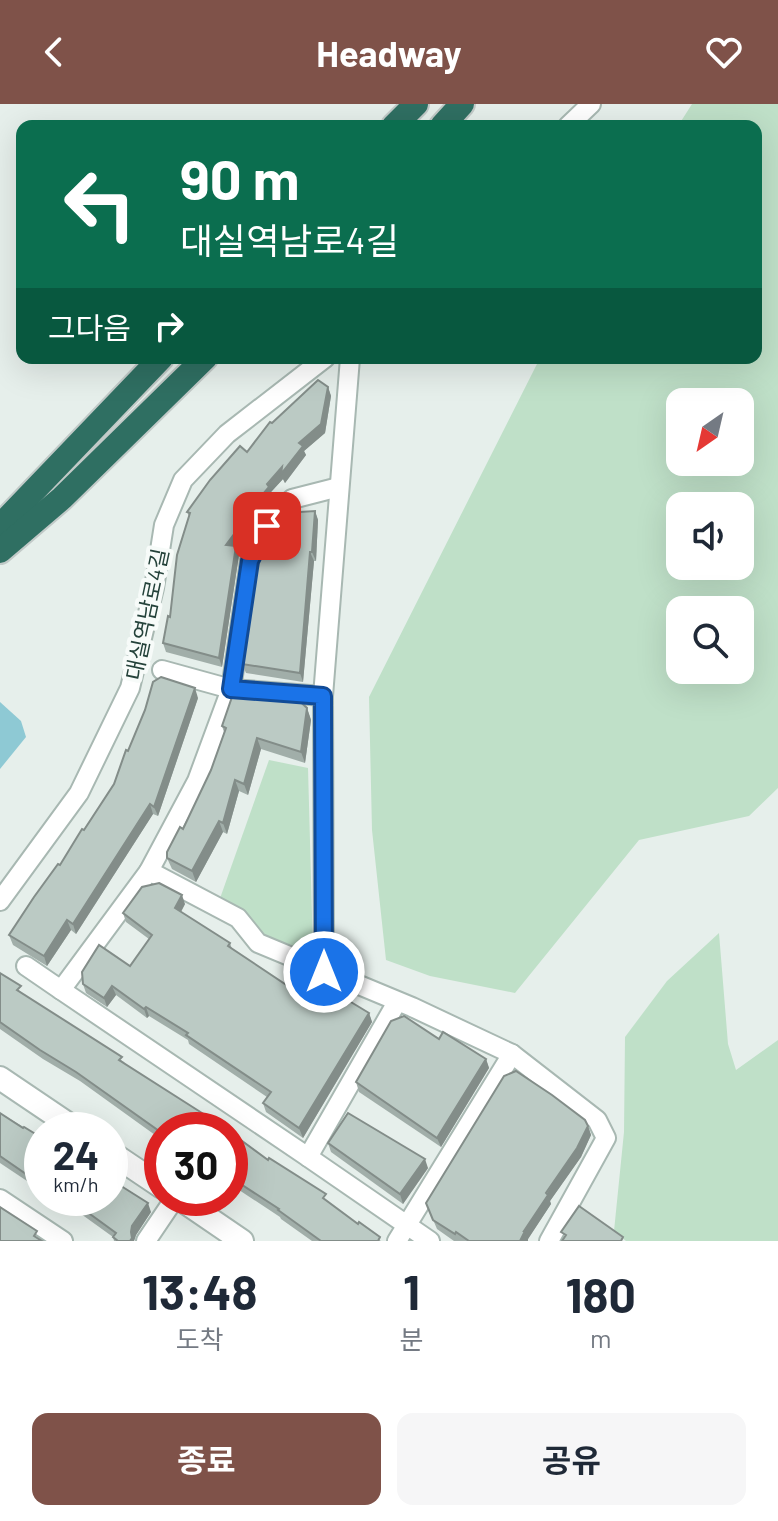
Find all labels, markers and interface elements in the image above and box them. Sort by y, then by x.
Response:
icon: back [32,30,76,74]
icon: heart [702,30,746,74]
text: Headway [316,31,462,74]
text: 90 m [180,144,300,211]
icon: left [48,152,152,256]
text: 대실역남로4길 [180,218,399,261]
icon: right [147,304,191,348]
text: 그다음 [48,309,131,345]
north arrow [666,388,754,476]
map controls [666,388,754,684]
pin [233,492,301,560]
button: sound [666,492,754,580]
icon: arrive [245,504,289,548]
street label: 대실역남로4길 [119,546,173,682]
button: search [666,596,754,684]
position arrow [282,930,366,1014]
speed limit sign: 30 [144,1112,248,1216]
text: 24 [53,1130,99,1178]
text: km/h [53,1172,99,1196]
text: 13:48 [142,1262,257,1320]
text: 1 [403,1262,420,1320]
text: 180 [566,1265,636,1323]
text: m [590,1322,611,1353]
text: 도착 [176,1323,224,1354]
text: 분 [400,1323,423,1354]
button: 종료 [32,1413,381,1505]
button: 공유 [397,1413,746,1505]

